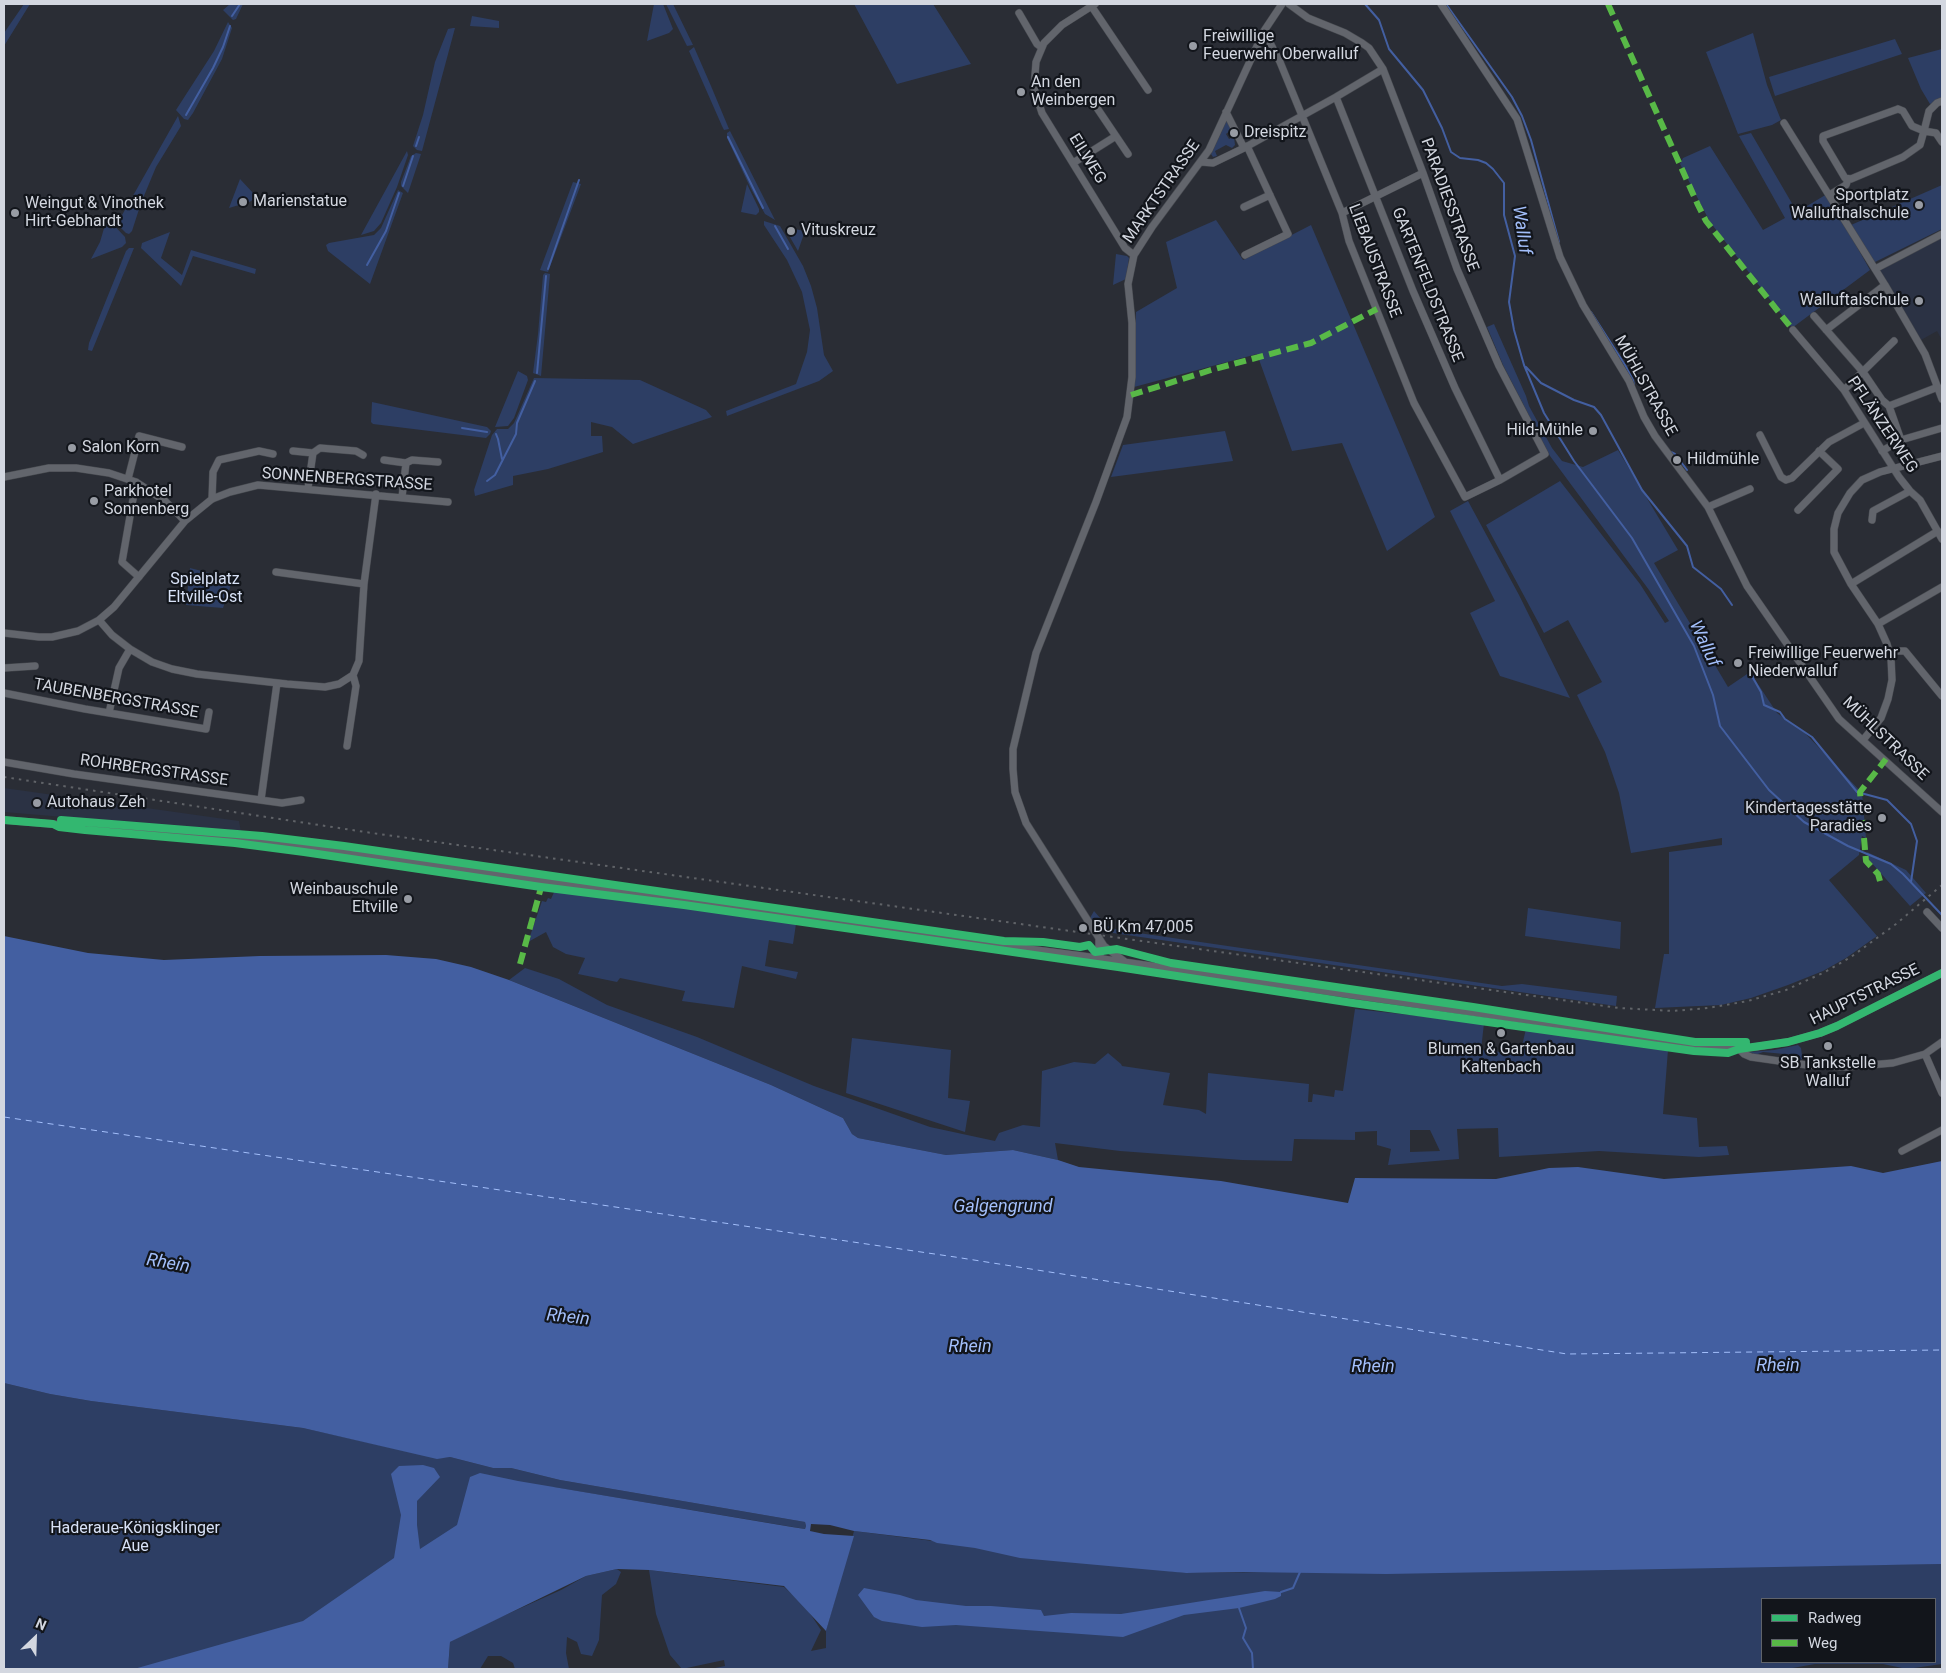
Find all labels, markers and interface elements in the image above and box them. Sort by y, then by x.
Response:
place label: Freiwillige Feuerwehr Oberwalluf [1203,27,1359,65]
marker: Freiwillige Feuerwehr Oberwalluf [1187,40,1199,52]
place label: An den Weinbergen [1031,73,1115,111]
marker: An den Weinbergen [1015,86,1027,98]
place label: Dreispitz [1244,123,1306,143]
marker: Dreispitz [1228,127,1240,139]
street label: EILWEG [1064,131,1110,187]
street label: PARADIESSTRASSE [1416,136,1482,274]
street label: MARKTSTRASSE [1119,137,1205,247]
place label: Sportplatz Wallufthalschule [1791,186,1909,224]
place label: Marienstatue [253,192,347,212]
place label: Weingut & Vinothek Hirt-Gebhardt [25,194,164,232]
marker: Marienstatue [237,196,249,208]
marker: Sportplatz Wallufthalschule [1913,199,1925,211]
street label: LIEBAUSTRASSE [1344,201,1404,321]
water label: Walluf [1507,204,1535,256]
street label: GARTENFELDSTRASSE [1387,205,1467,365]
marker: Weingut & Vinothek Hirt-Gebhardt [9,207,21,219]
place label: Vituskreuz [801,221,876,241]
marker: Vituskreuz [785,225,797,237]
place label: Walluftalschule [1800,291,1909,311]
marker: Walluftalschule [1913,295,1925,307]
street label: MÜHLSTRASSE [1609,332,1681,440]
street label: PFLÄNZERWEG [1843,373,1921,477]
place label: Hild-Mühle [1506,421,1583,441]
marker: Hild-Mühle [1587,425,1599,437]
place label: Salon Korn [82,438,159,458]
marker: Salon Korn [66,442,78,454]
place label: Hildmühle [1687,450,1759,470]
marker: Hildmühle [1671,454,1683,466]
street label: SONNENBERGSTRASSE [261,464,433,496]
place label: Parkhotel Sonnenberg [104,482,189,520]
marker: Parkhotel Sonnenberg [88,495,100,507]
park label: Spielplatz Eltville-Ost [167,570,243,608]
water label: Walluf [1684,617,1724,671]
place label: Freiwillige Feuerwehr Niederwalluf [1748,644,1898,682]
marker: Freiwillige Feuerwehr Niederwalluf [1732,657,1744,669]
street label: TAUBENBERGSTRASSE [32,675,200,723]
street label: MÜHLSTRASSE [1838,693,1932,785]
street label: ROHRBERGSTRASSE [79,751,229,791]
place label: Autohaus Zeh [47,793,146,813]
marker: Autohaus Zeh [31,797,43,809]
place label: Kindertagesstätte Paradies [1745,799,1872,837]
marker: Kindertagesstätte Paradies [1876,812,1888,824]
place label: Weinbauschule Eltville [290,880,398,918]
marker: Weinbauschule Eltville [402,893,414,905]
place label: BÜ Km 47,005 [1093,918,1193,938]
marker: BÜ Km 47,005 [1077,922,1089,934]
street label: HAUPTSTRASSE [1807,960,1923,1030]
marker: Blumen & Gartenbau Kaltenbach [1495,1027,1507,1039]
place label: Blumen & Gartenbau Kaltenbach [1428,1040,1574,1078]
marker: SB Tankstelle Walluf [1822,1040,1834,1052]
place label: SB Tankstelle Walluf [1780,1054,1876,1092]
water label: Galgengrund [953,1196,1053,1218]
water label: Rhein [145,1250,191,1278]
water label: Rhein [545,1305,591,1331]
water label: Rhein [948,1336,992,1358]
water label: Rhein [1756,1355,1800,1377]
water label: Rhein [1351,1356,1395,1378]
park label: Haderaue-Königsklinger Aue [50,1519,220,1557]
legend [1761,1598,1936,1663]
text: Radweg [1808,1609,1862,1627]
north arrow [10,1613,60,1663]
text: N [33,1615,49,1634]
text: Weg [1808,1634,1837,1652]

